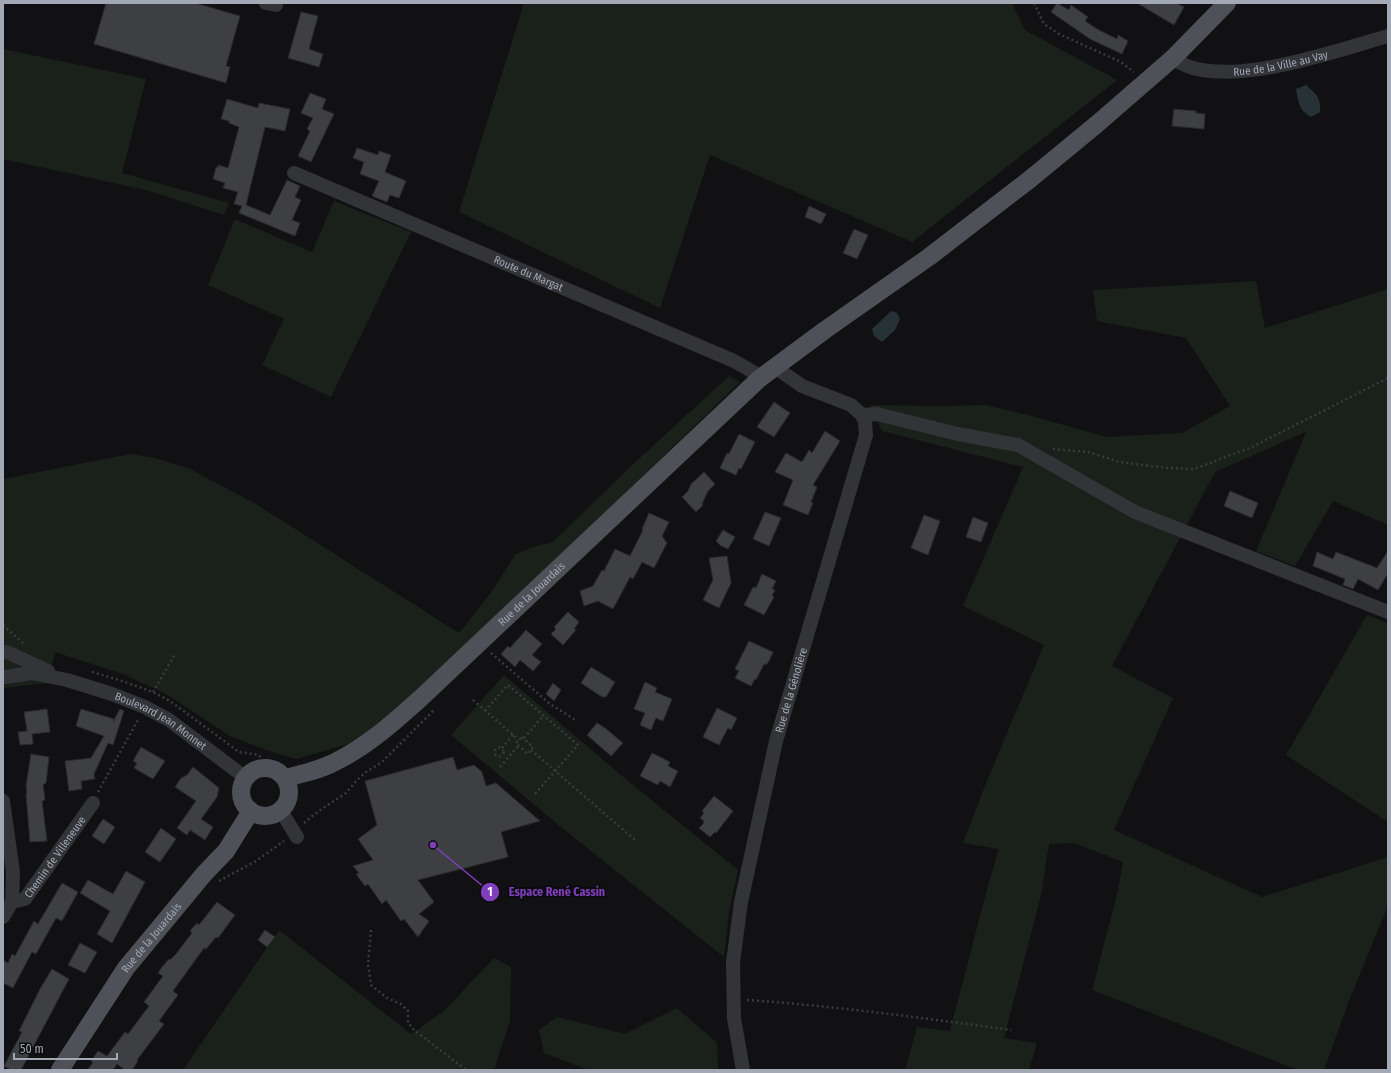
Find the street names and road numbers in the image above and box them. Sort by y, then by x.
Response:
street label: Rue de la Ville au Vay [1233,47,1329,78]
street label: Route du Margat [492,253,565,294]
street label: Rue de la Jouardais [495,559,568,628]
street label: Rue de la Génolière [772,646,810,734]
street label: Boulevard Jean Monnet [113,689,209,753]
street label: Chemin de Villeneuve [21,813,88,900]
street label: Rue de la Jouardais [118,900,184,975]

